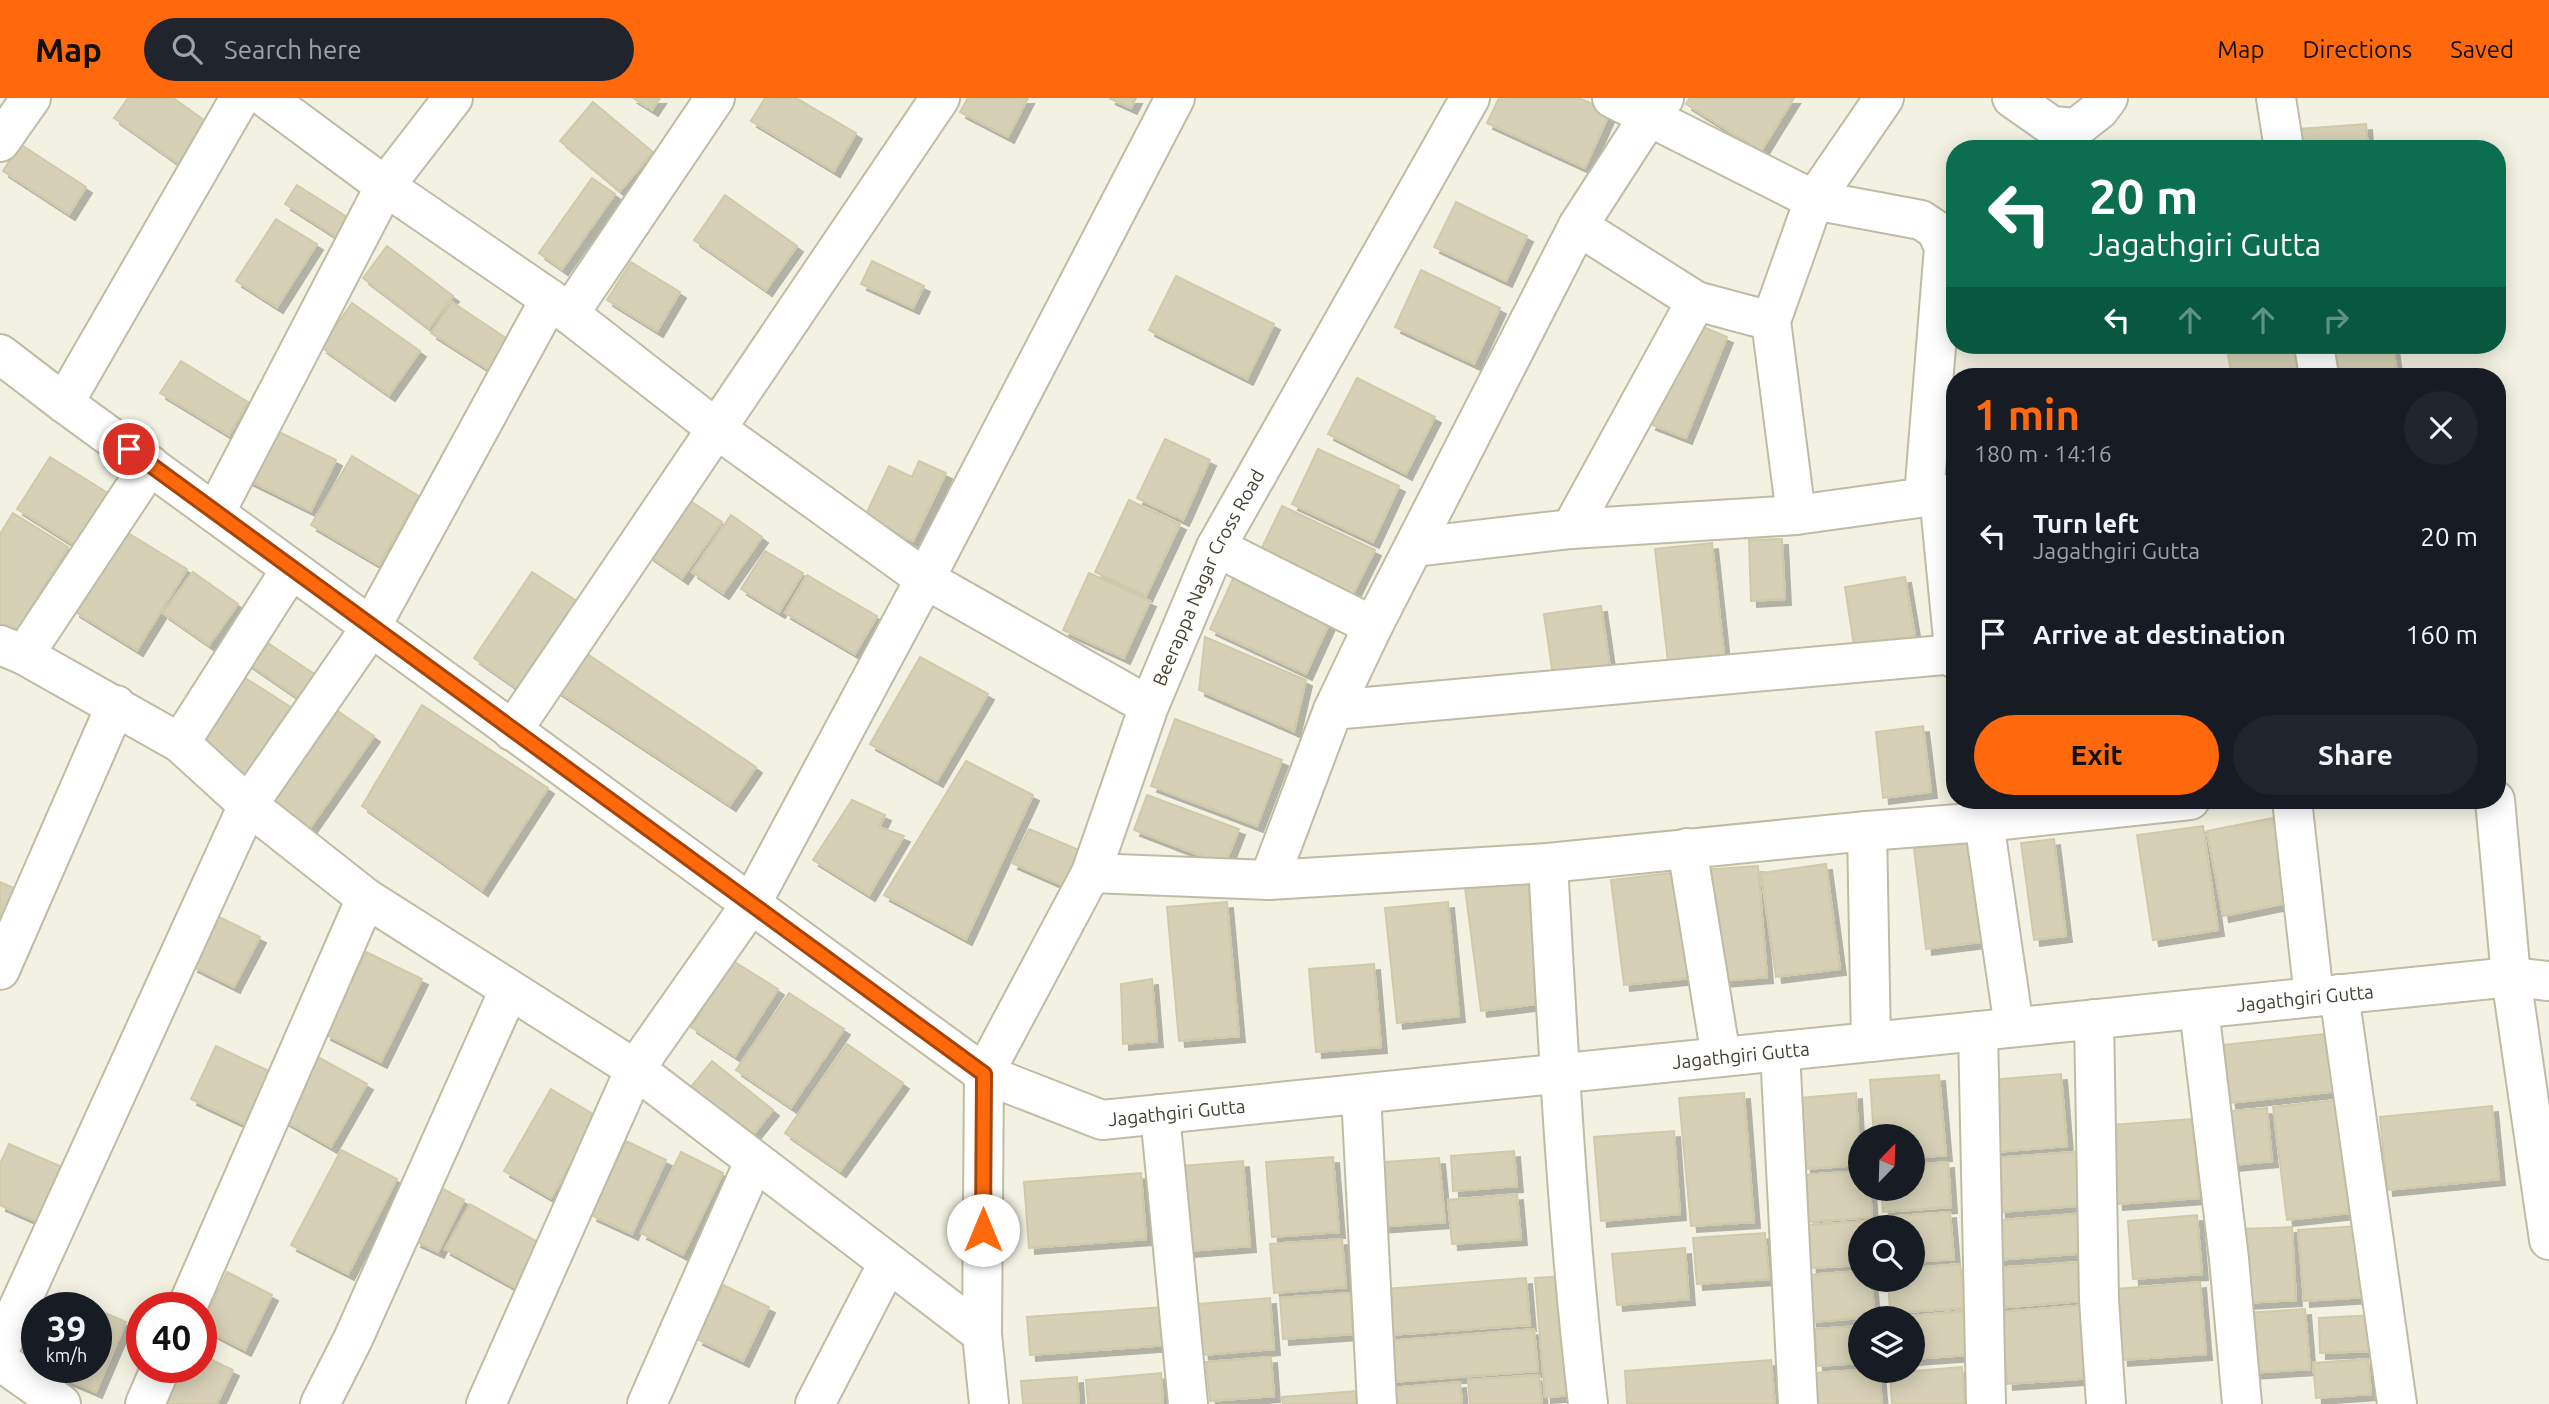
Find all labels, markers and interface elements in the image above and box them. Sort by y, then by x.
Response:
search box [144,18,634,81]
icon: search [168,30,206,68]
text: Map [35,31,102,68]
text: Search here [224,35,362,64]
text: Map [2217,36,2264,63]
text: Directions [2302,36,2412,63]
text: Saved [2450,36,2514,63]
icon: left [1974,168,2065,259]
text: 20 m [2089,168,2198,223]
text: Jagathgiri Gutta [2089,226,2321,262]
icon: left [2098,301,2136,339]
icon: ahead [2171,301,2209,339]
icon: ahead [2244,301,2282,339]
icon: right [2317,301,2355,339]
text: 1 min [1974,391,2080,438]
button: close [2404,391,2478,465]
pin [99,419,159,479]
icon: arrive [110,430,148,468]
text: 180 m · 14:16 [1974,441,2112,466]
street label: Beerappa Nagar Cross Road [1148,466,1269,689]
text: Turn left [2033,509,2139,538]
icon: left [1974,517,2012,555]
text: 20 m [2420,522,2478,551]
text: Jagathgiri Gutta [2033,538,2200,563]
icon: arrive [1974,615,2012,653]
text: Arrive at destination [2033,620,2286,649]
text: 160 m [2406,620,2478,649]
button: Exit [1974,715,2219,795]
button: Share [2233,715,2478,795]
street label: Jagathgiri Gutta [2235,980,2375,1016]
street label: Jagathgiri Gutta [1671,1037,1811,1073]
street label: Jagathgiri Gutta [1107,1095,1246,1130]
north arrow [1848,1124,1925,1200]
map controls [1848,1124,1925,1383]
position arrow [946,1193,1020,1267]
button: search [1848,1215,1925,1292]
speed limit sign: 40 [126,1292,217,1383]
button: layers [1848,1306,1925,1383]
text: 39 [47,1308,86,1348]
text: km/h [46,1345,87,1365]

